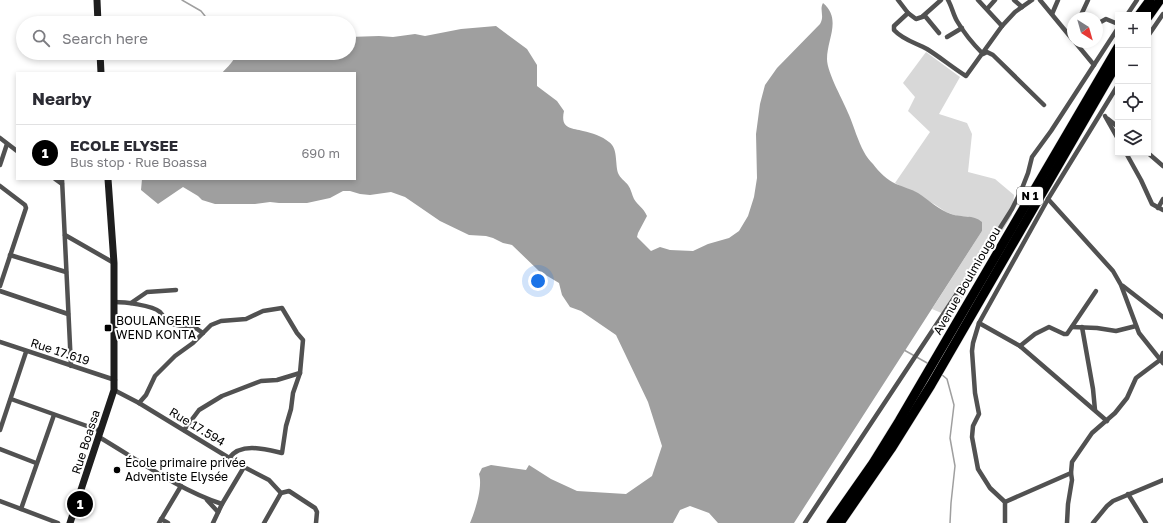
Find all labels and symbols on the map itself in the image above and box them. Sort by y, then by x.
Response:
north arrow [1067,12,1103,48]
road number: N 1 [1017,187,1043,205]
street label: Avenue Boulmiougou [930,224,1004,337]
your location [528,271,548,291]
place label: BOULANGERIE WEND KONTA [116,313,201,342]
marker: BOULANGERIE WEND KONTA [103,323,113,333]
street label: Rue 17.619 [29,335,92,368]
street label: Rue 17.594 [167,404,228,449]
street label: Rue Boassa [68,408,103,476]
place label: École primaire privée Adventiste Elysée [125,455,246,484]
marker: École primaire privée Adventiste Elysée [112,465,122,475]
pin: 1 [67,489,93,519]

